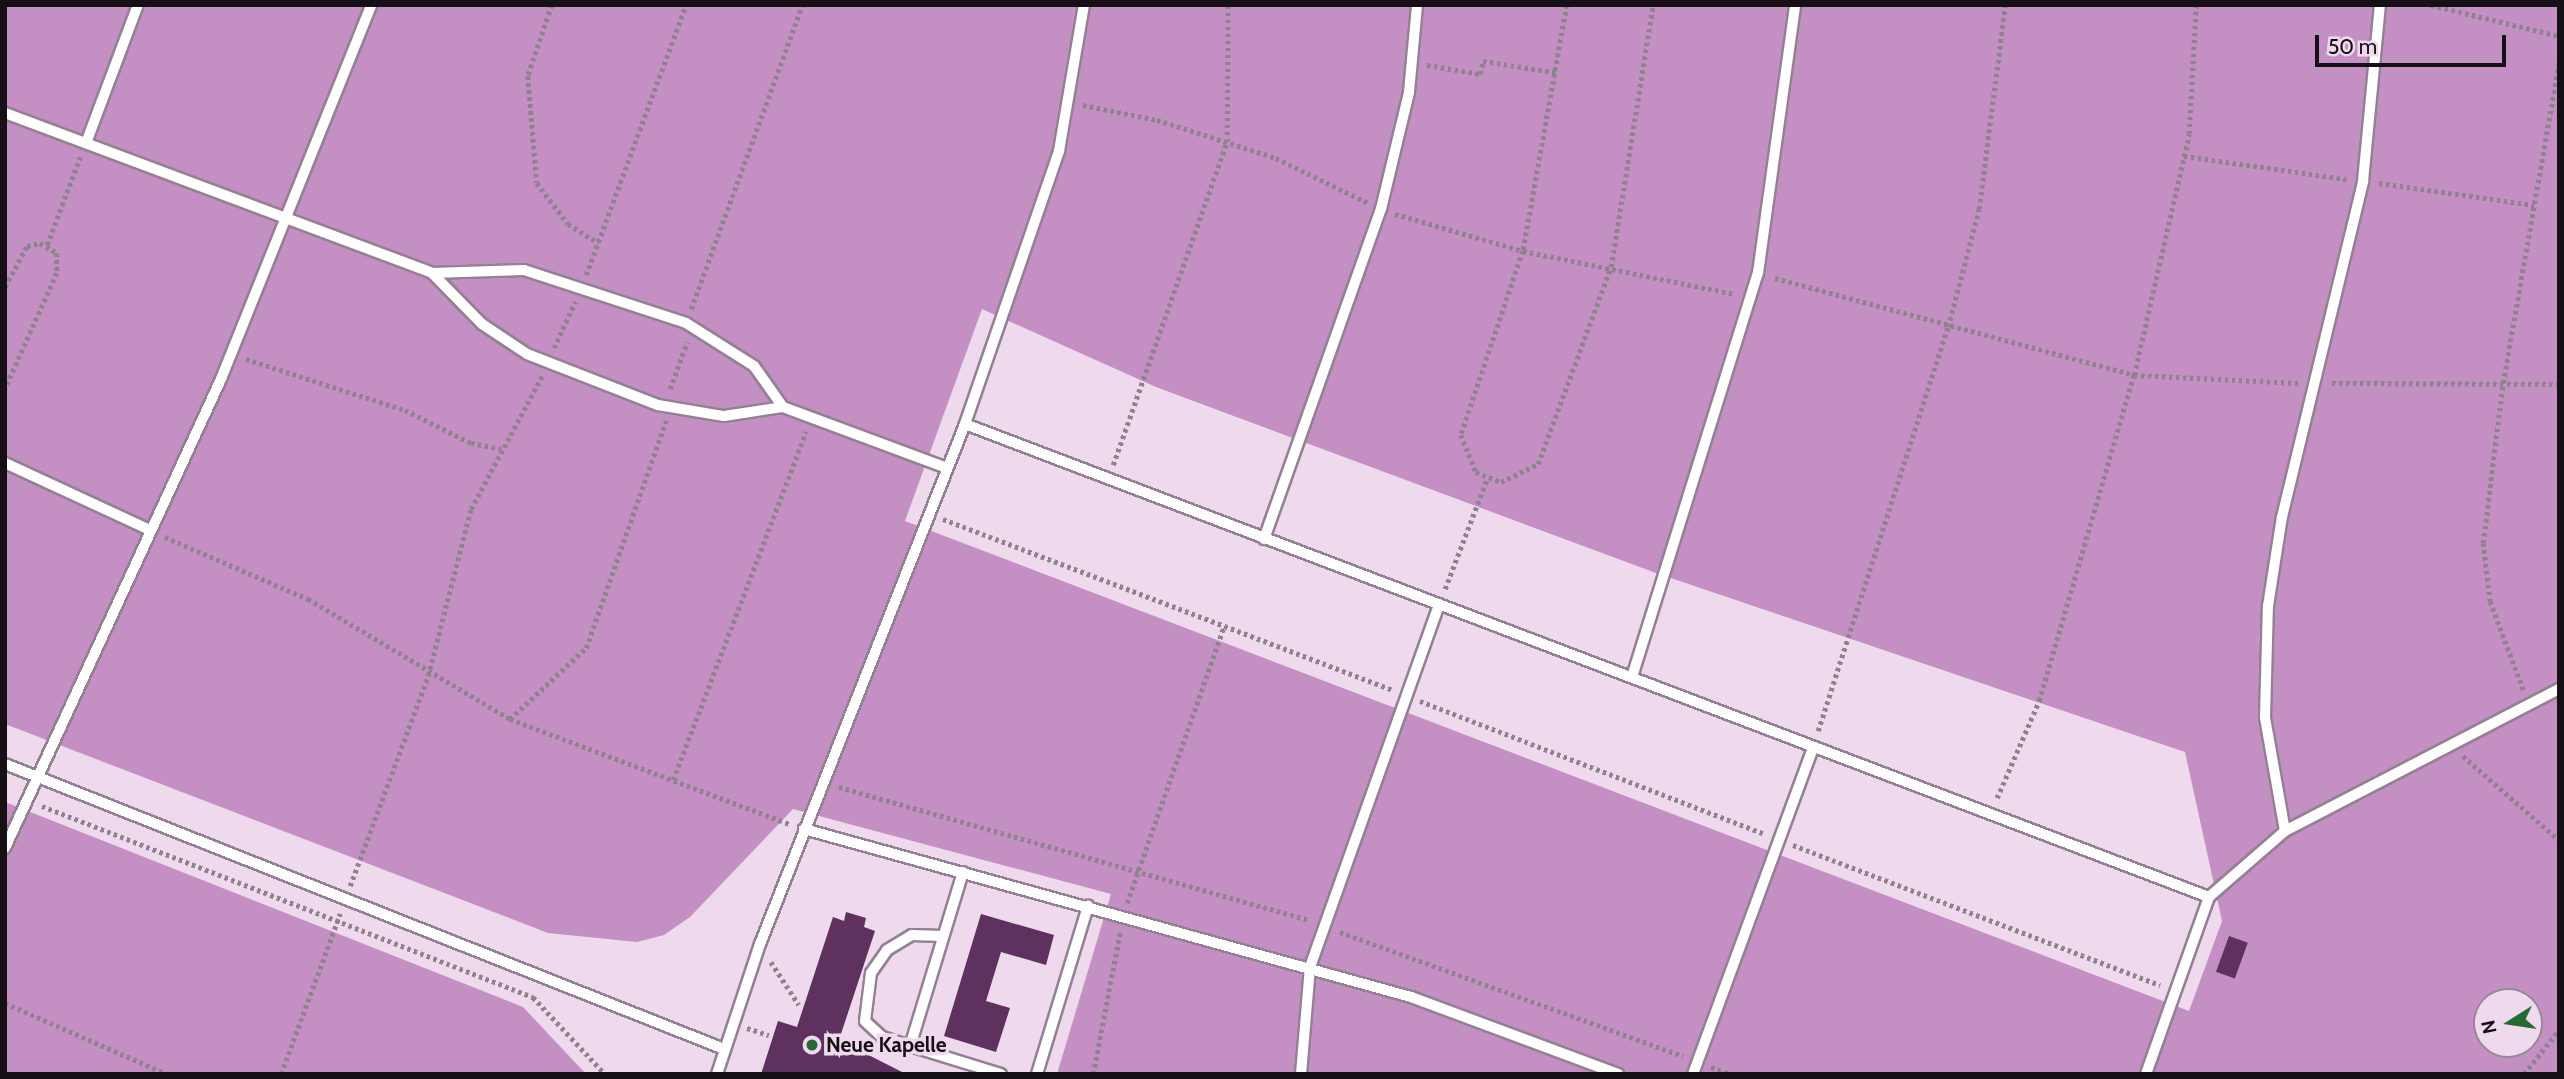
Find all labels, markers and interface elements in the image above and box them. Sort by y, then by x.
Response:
scale bar [2319,21,2510,65]
text: 50 m [2328,34,2377,59]
north arrow [2473,988,2543,1058]
text: N [2476,1018,2502,1036]
place label: Neue Kapelle [826,1032,947,1058]
marker: Neue Kapelle [804,1037,820,1053]

